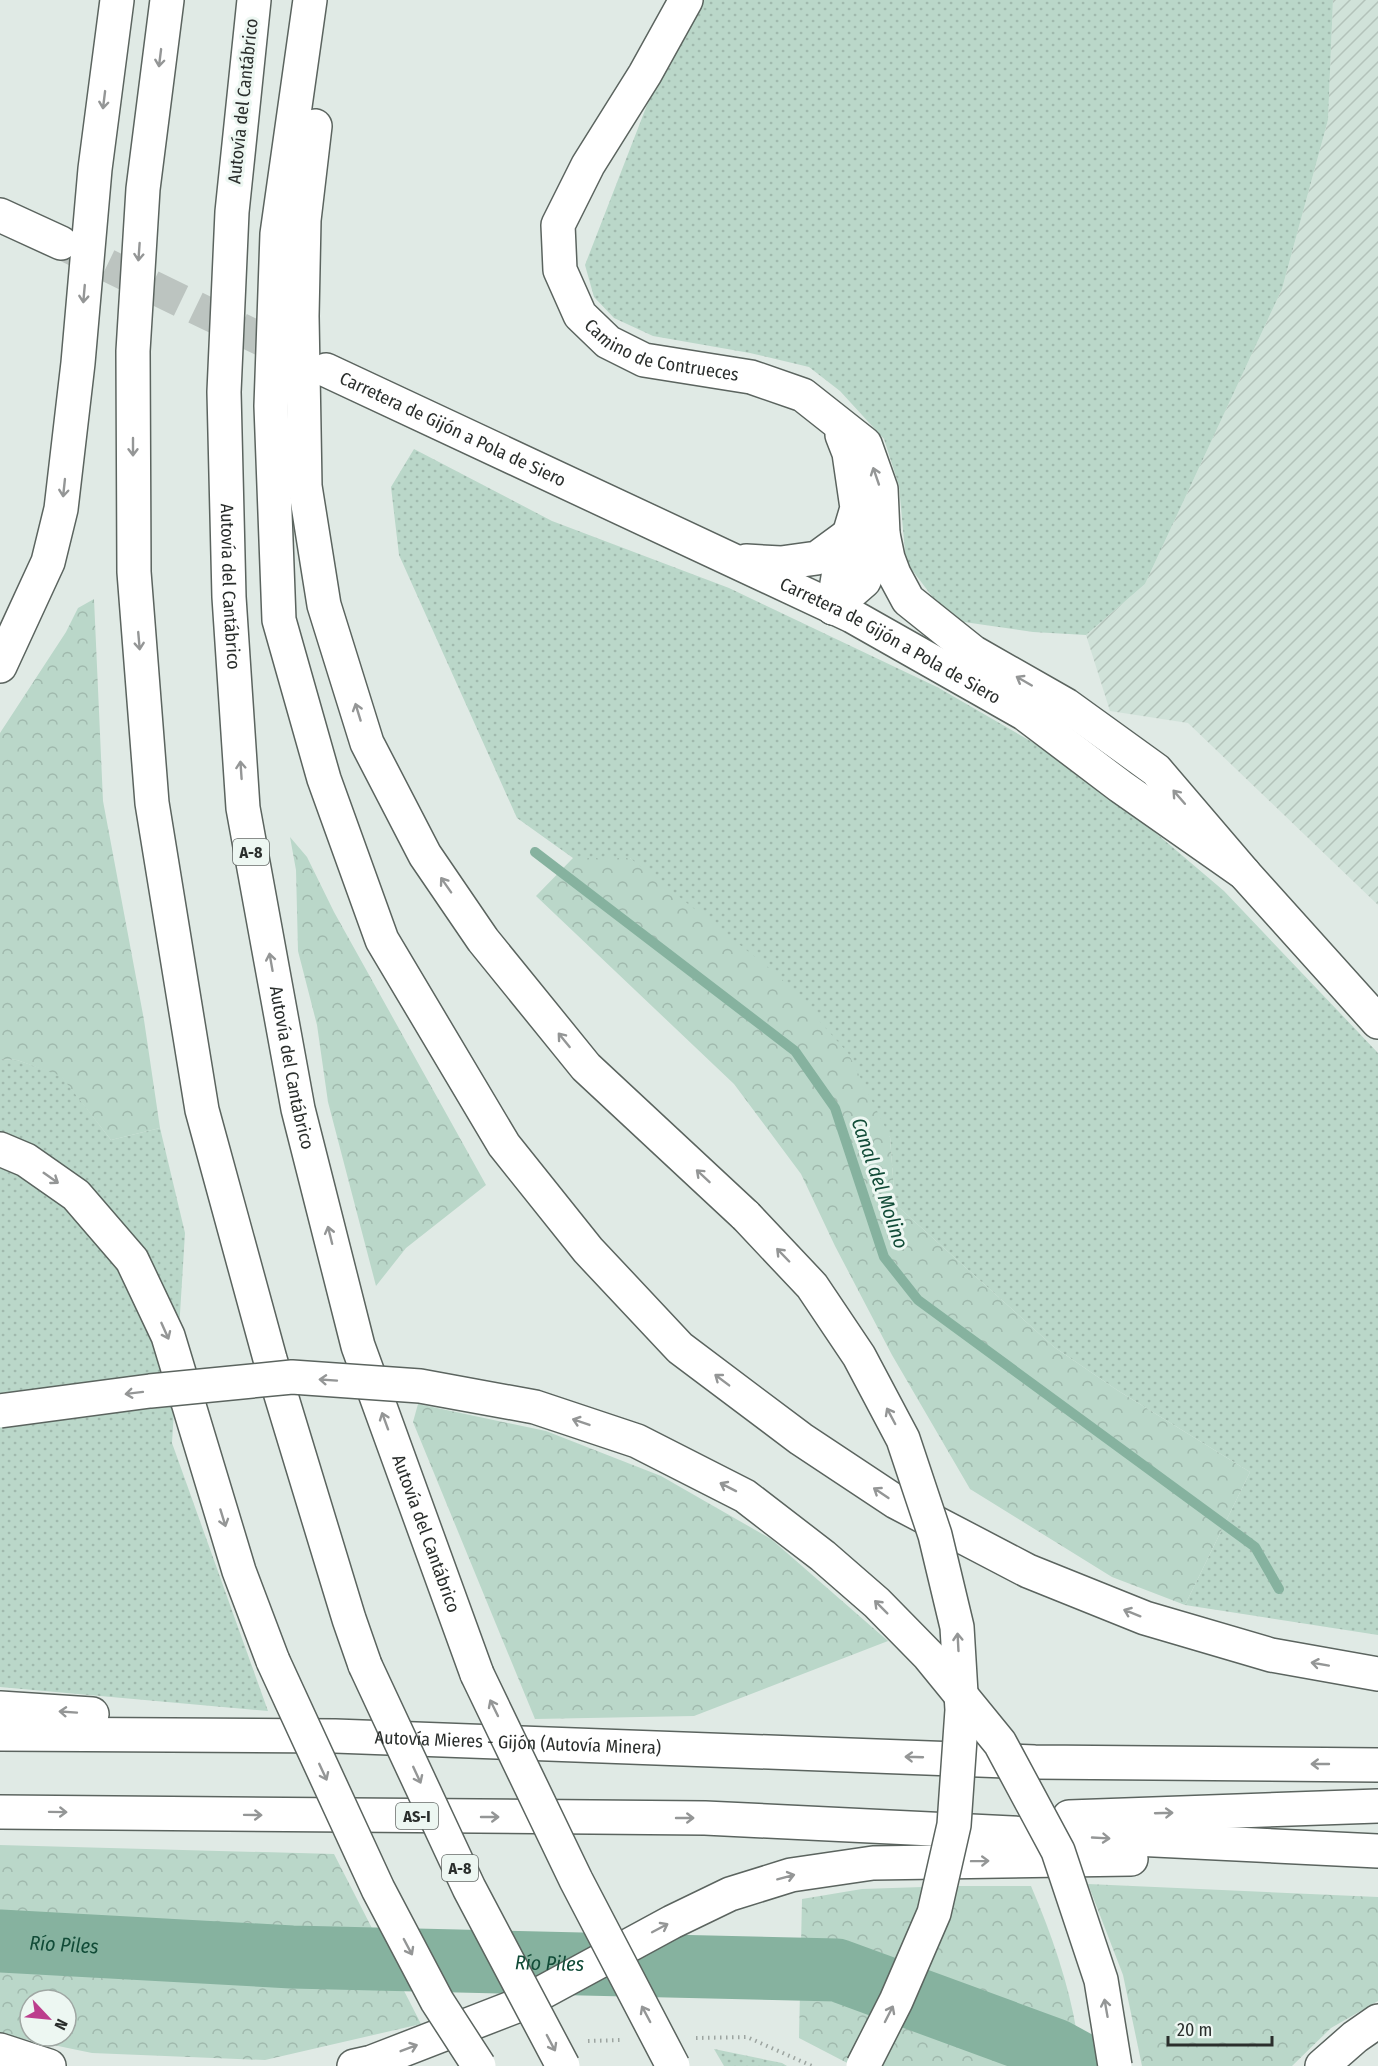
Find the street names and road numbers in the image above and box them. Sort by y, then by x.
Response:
street label: Autovía del Cantábrico [223,17,263,185]
street label: Camino de Contrueces [580,314,741,386]
street label: Carretera de Gijón a Pola de Siero [336,367,569,492]
street label: Autovía del Cantábrico [216,503,245,670]
street label: Carretera de Gijón a Pola de Siero [776,573,1004,709]
road number: A-8 [233,839,269,865]
street label: Autovía del Cantábrico [265,984,319,1152]
street label: Autovía del Cantábrico [387,1452,465,1616]
street label: Autovía Mieres - Gijón (Autovía Minera) [374,1726,661,1759]
road number: AS-I [396,1803,438,1829]
road number: A-8 [442,1855,478,1881]

